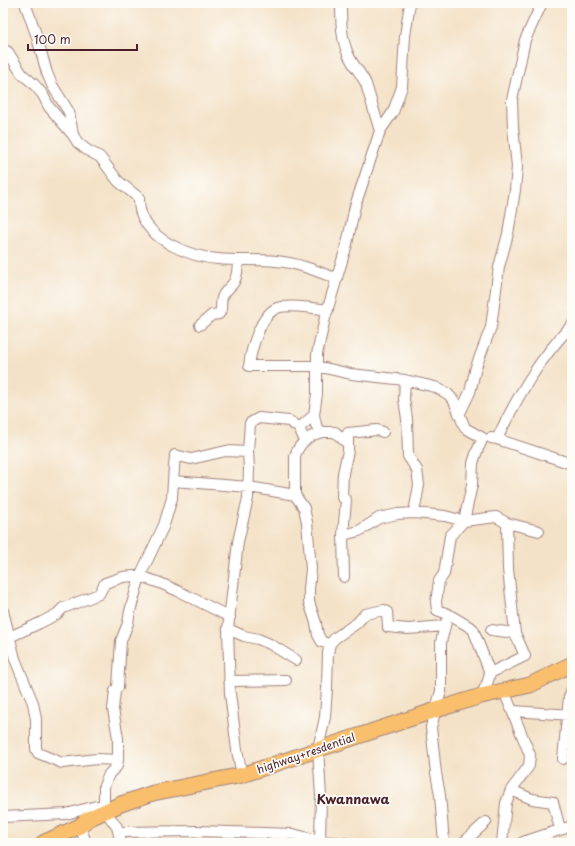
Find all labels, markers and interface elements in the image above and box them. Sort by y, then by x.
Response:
scale bar [28,26,137,52]
text: 100 m [34,30,71,48]
street label: highway+resdential [255,728,357,778]
district label: Kwannawa [316,789,390,808]

